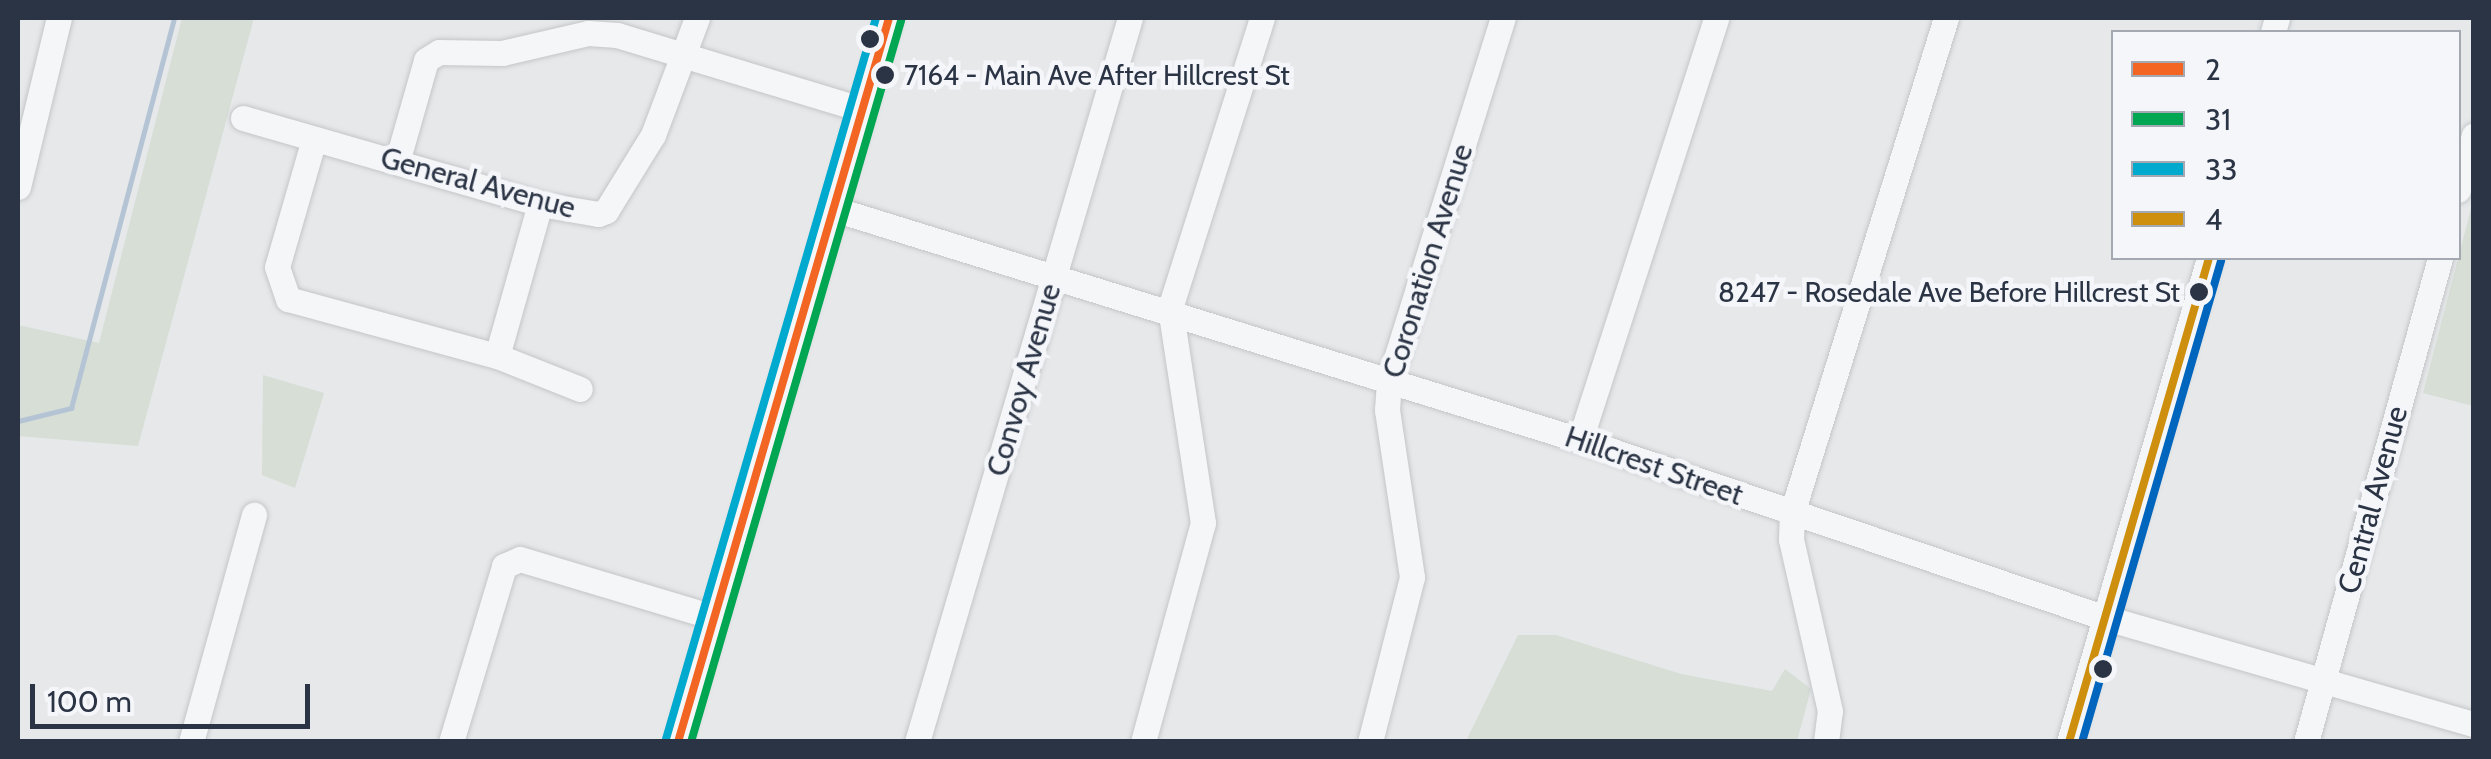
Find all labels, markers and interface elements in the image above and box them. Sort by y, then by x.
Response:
unlabelled marker [860,29,880,49]
legend [2111,30,2461,260]
text: 2 [2205,51,2221,88]
place label: 7164 - Main Ave After Hillcrest St [904,58,1290,92]
marker: 7164 - Main Ave After Hillcrest St [875,65,895,85]
text: 31 [2205,101,2231,138]
street label: General Avenue [377,140,579,226]
street label: Coronation Avenue [1375,140,1481,382]
text: 33 [2205,151,2237,188]
text: 4 [2205,201,2222,238]
place label: 8247 - Rosedale Ave Before Hillcrest St [1718,275,2180,309]
street label: Convoy Avenue [979,280,1069,480]
marker: 8247 - Rosedale Ave Before Hillcrest St [2189,282,2209,302]
street label: Central Avenue [2331,402,2415,598]
street label: Hillcrest Street [1560,419,1748,513]
unlabelled marker [2093,659,2113,679]
scale bar [35,664,315,726]
text: 100 m [47,683,132,720]

